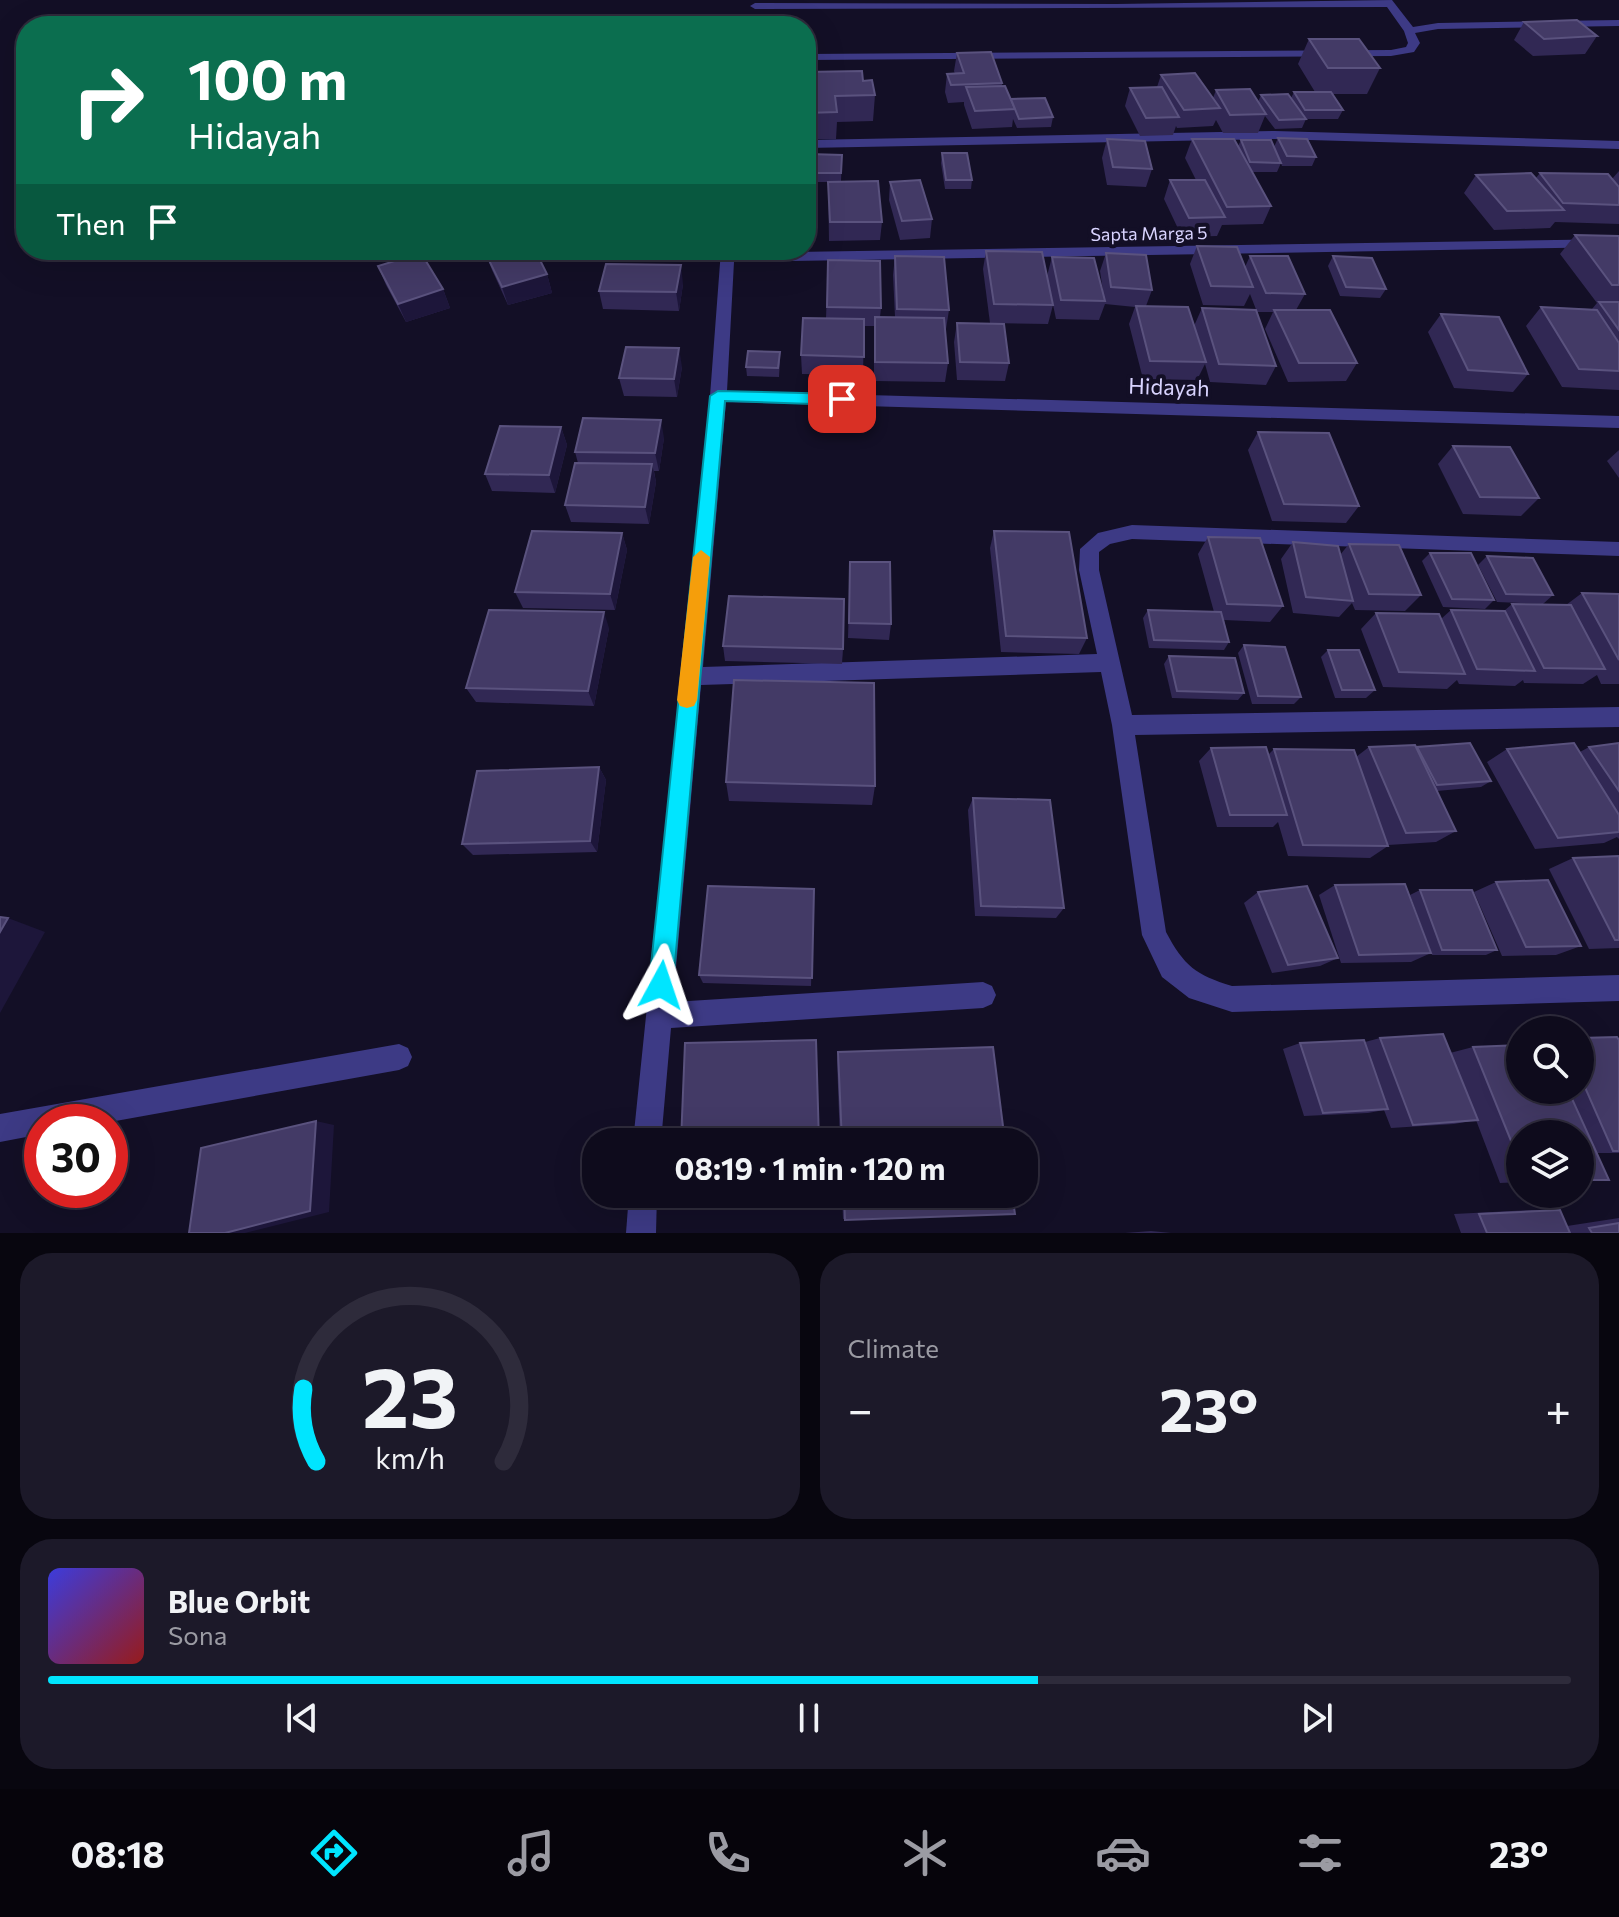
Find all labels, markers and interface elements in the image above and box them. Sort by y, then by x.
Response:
text: 100 m [188,43,347,112]
icon: right [56,48,160,152]
text: Hidayah [188,112,321,156]
icon: arrive [141,200,185,244]
text: Then [56,204,125,241]
street label: Sapta Marga 5 [1090,221,1208,245]
pin [808,365,876,433]
street label: Hidayah [1128,372,1210,401]
icon: arrive [820,377,864,421]
position arrow [619,943,703,1027]
map controls [1506,1016,1594,1208]
button: search [1506,1016,1594,1104]
speed limit sign: 30 [24,1104,128,1208]
button: layers [1506,1120,1594,1208]
text: 08:19 · 1 min · 120 m [675,1149,945,1186]
text: Climate [848,1332,939,1363]
text: 23 [362,1343,458,1445]
text: 23° [1159,1371,1258,1444]
text: − [848,1381,873,1435]
text: + [1545,1381,1571,1435]
text: km/h [375,1440,445,1475]
text: Blue Orbit [168,1582,310,1619]
text: Sona [168,1619,227,1650]
icon: previous [280,1696,324,1740]
icon: pause [787,1696,831,1740]
icon: next [1295,1696,1339,1740]
icon: directions [306,1825,362,1881]
icon: music [503,1825,559,1881]
icon: phone [700,1825,756,1881]
icon: climate [897,1825,953,1881]
icon: car [1095,1825,1151,1881]
icon: filters [1292,1825,1348,1881]
text: 08:18 [71,1831,165,1875]
text: 23° [1489,1831,1548,1875]

